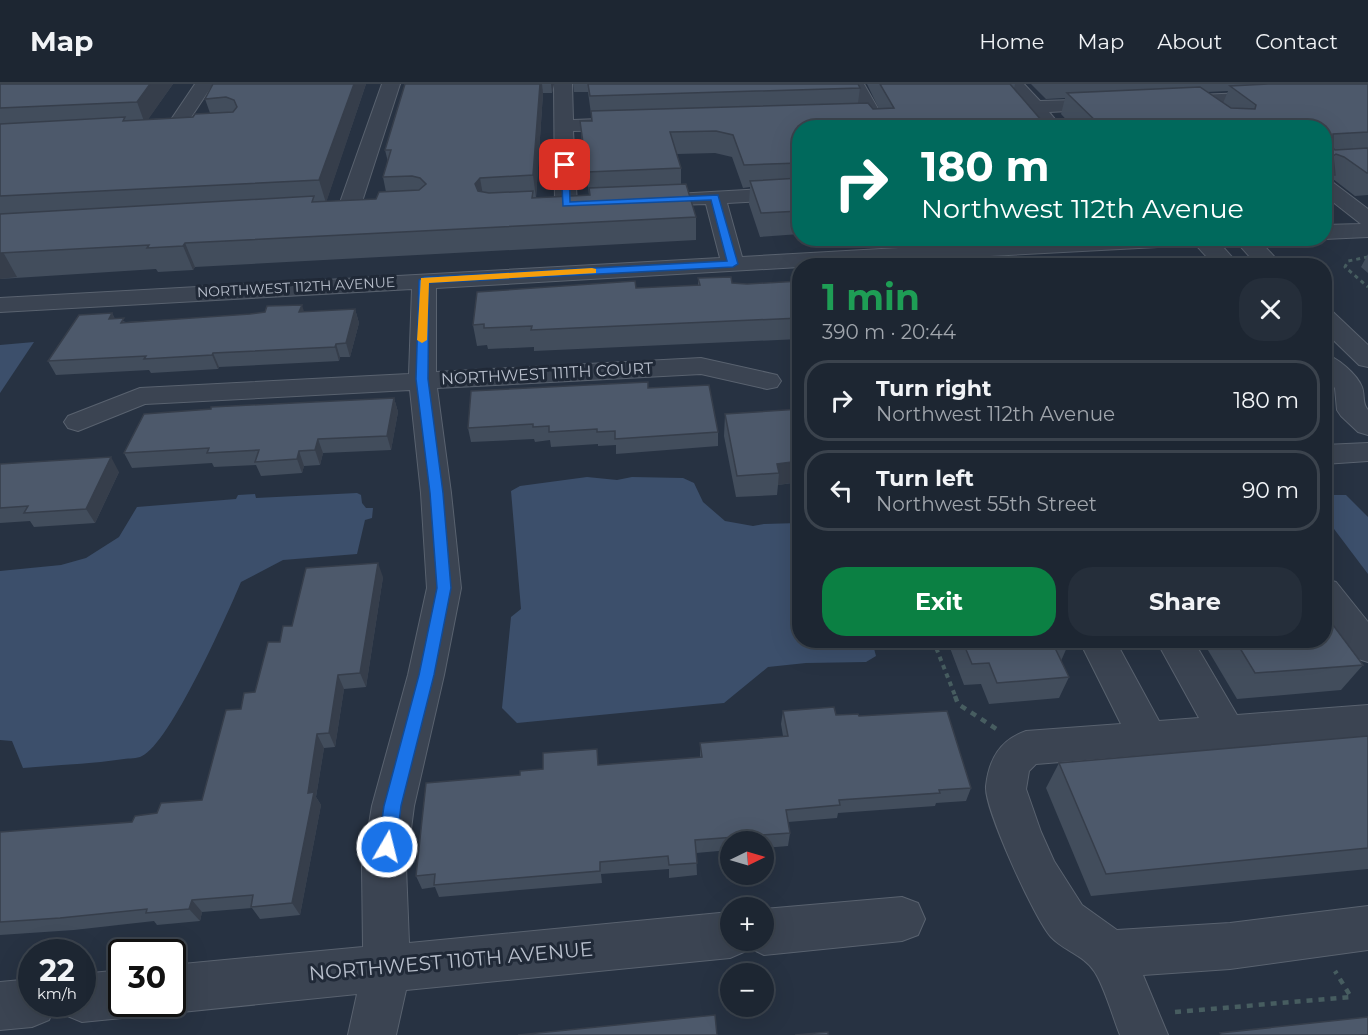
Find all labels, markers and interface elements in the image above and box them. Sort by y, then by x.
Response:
text: Map [30,24,93,58]
text: Home [979,29,1044,54]
text: Map [1077,29,1124,54]
text: About [1157,29,1222,54]
text: Contact [1255,29,1338,54]
pin [539,139,590,190]
text: 180 m [921,140,1050,192]
icon: right [822,144,900,222]
icon: arrive [548,148,581,181]
text: Northwest 112th Avenue [921,192,1244,225]
street label: NORTHWEST 112TH AVENUE [196,273,396,301]
text: 1 min [822,275,920,319]
button: close [1239,278,1302,341]
text: 390 m · 20:44 [822,320,956,344]
street label: NORTHWEST 111TH COURT [441,358,654,389]
text: Turn right [876,375,991,402]
icon: right [825,384,858,417]
text: 180 m [1233,387,1299,414]
text: Northwest 112th Avenue [876,402,1115,426]
text: Turn left [876,465,974,492]
icon: left [825,474,858,507]
text: 90 m [1242,477,1299,504]
text: Northwest 55th Street [876,492,1097,516]
button: Exit [822,567,1056,636]
button: Share [1068,567,1302,636]
position arrow [355,815,419,879]
north arrow [720,831,774,885]
map controls [720,831,774,1017]
button: + [720,897,774,951]
street label: NORTHWEST 110TH AVENUE [308,937,594,985]
speed limit sign: 30 [108,939,186,1017]
text: 22 [39,952,75,989]
button: − [720,963,774,1017]
text: km/h [37,984,77,1003]

